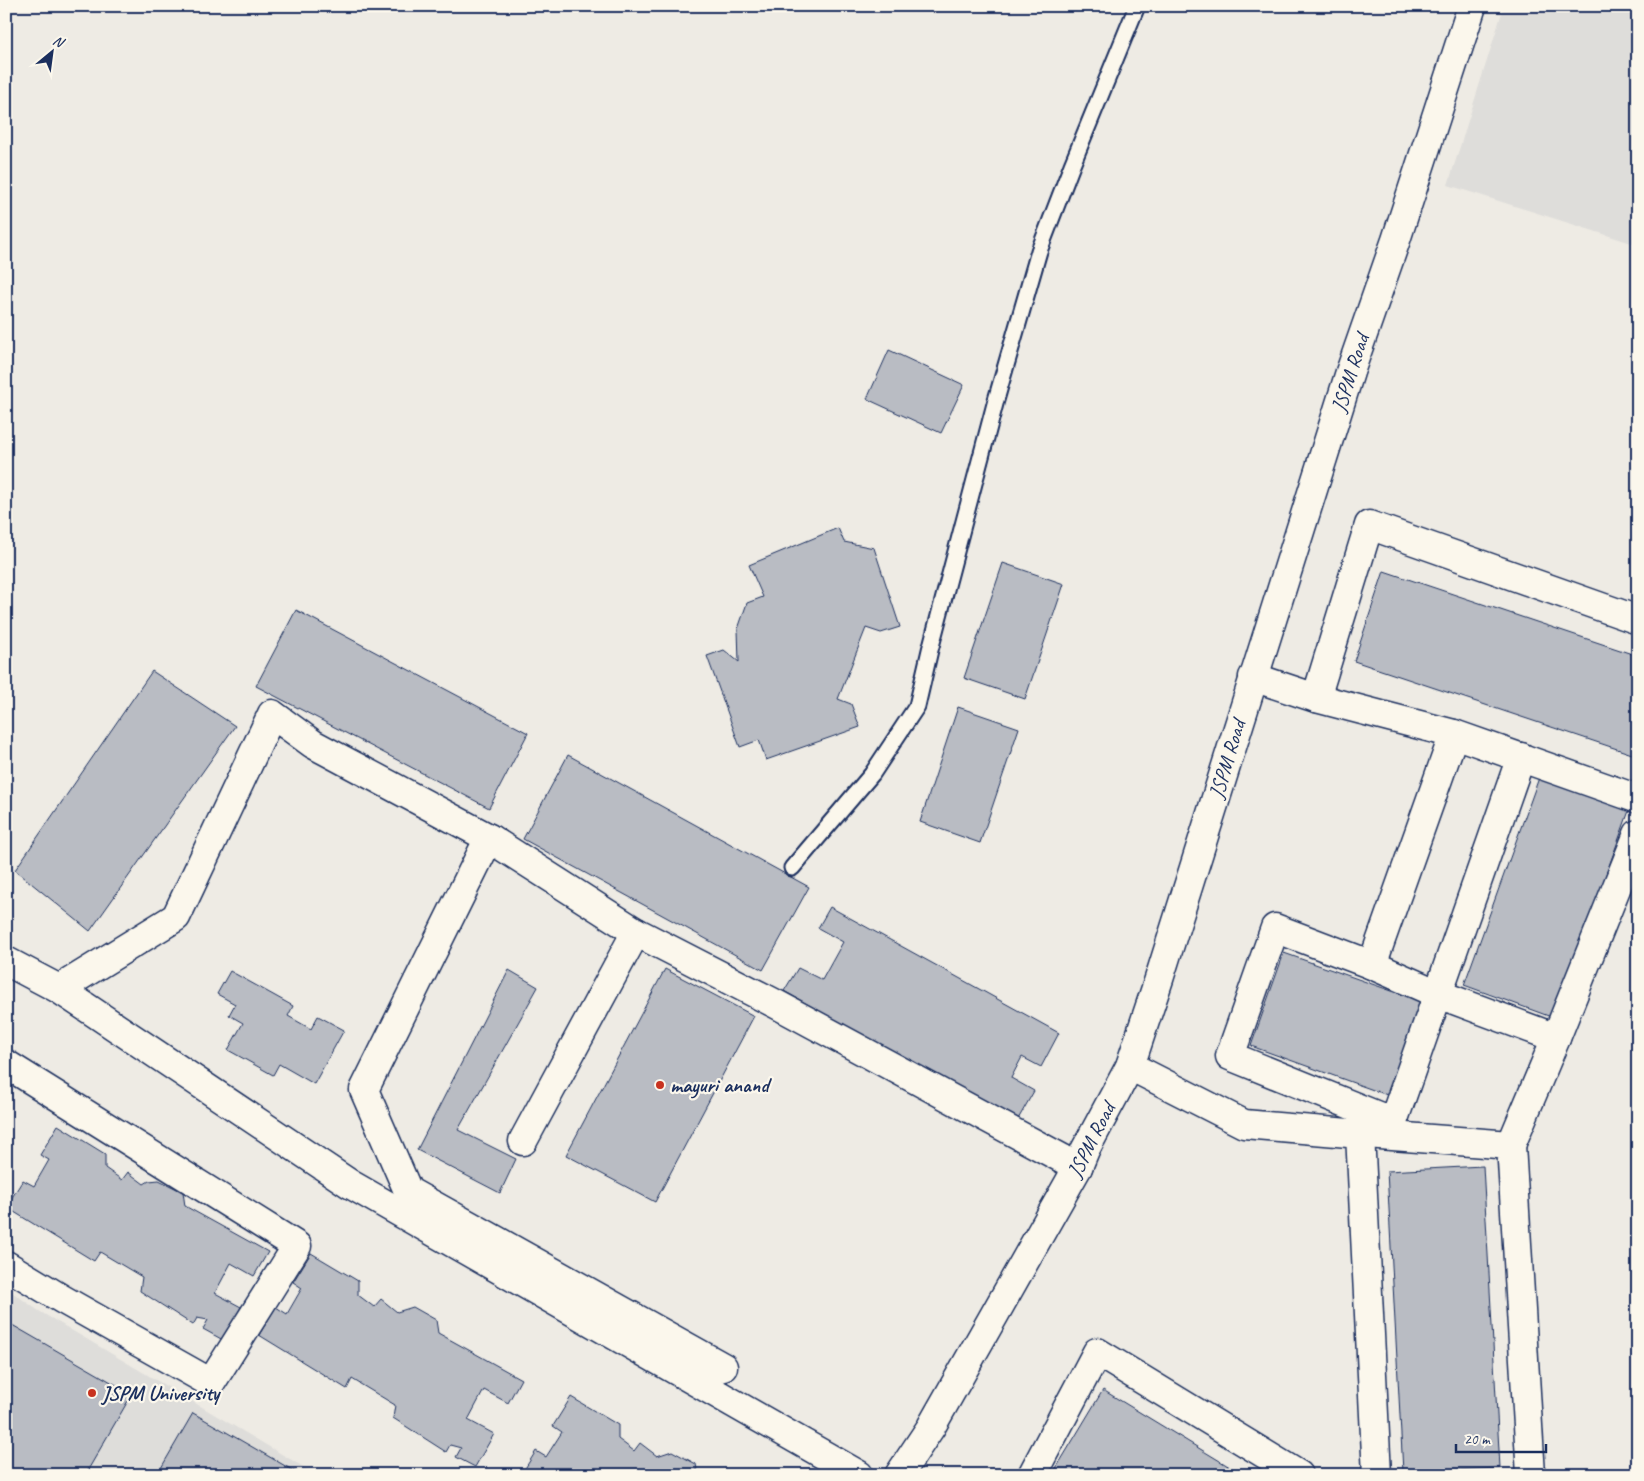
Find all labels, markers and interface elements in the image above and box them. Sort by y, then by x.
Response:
north arrow [28,28,78,78]
text: N [50,32,68,52]
street label: JSPM Road [1325,327,1376,416]
street label: JSPM Road [1203,713,1252,802]
place label: mayuri anand [670,1072,772,1099]
marker: mayuri anand [654,1079,666,1091]
street label: JSPM Road [1061,1095,1122,1183]
place label: JSPM University [100,1380,222,1406]
marker: JSPM University [86,1387,98,1399]
scale bar [1456,1421,1546,1453]
text: 20 m [1464,1430,1491,1449]

